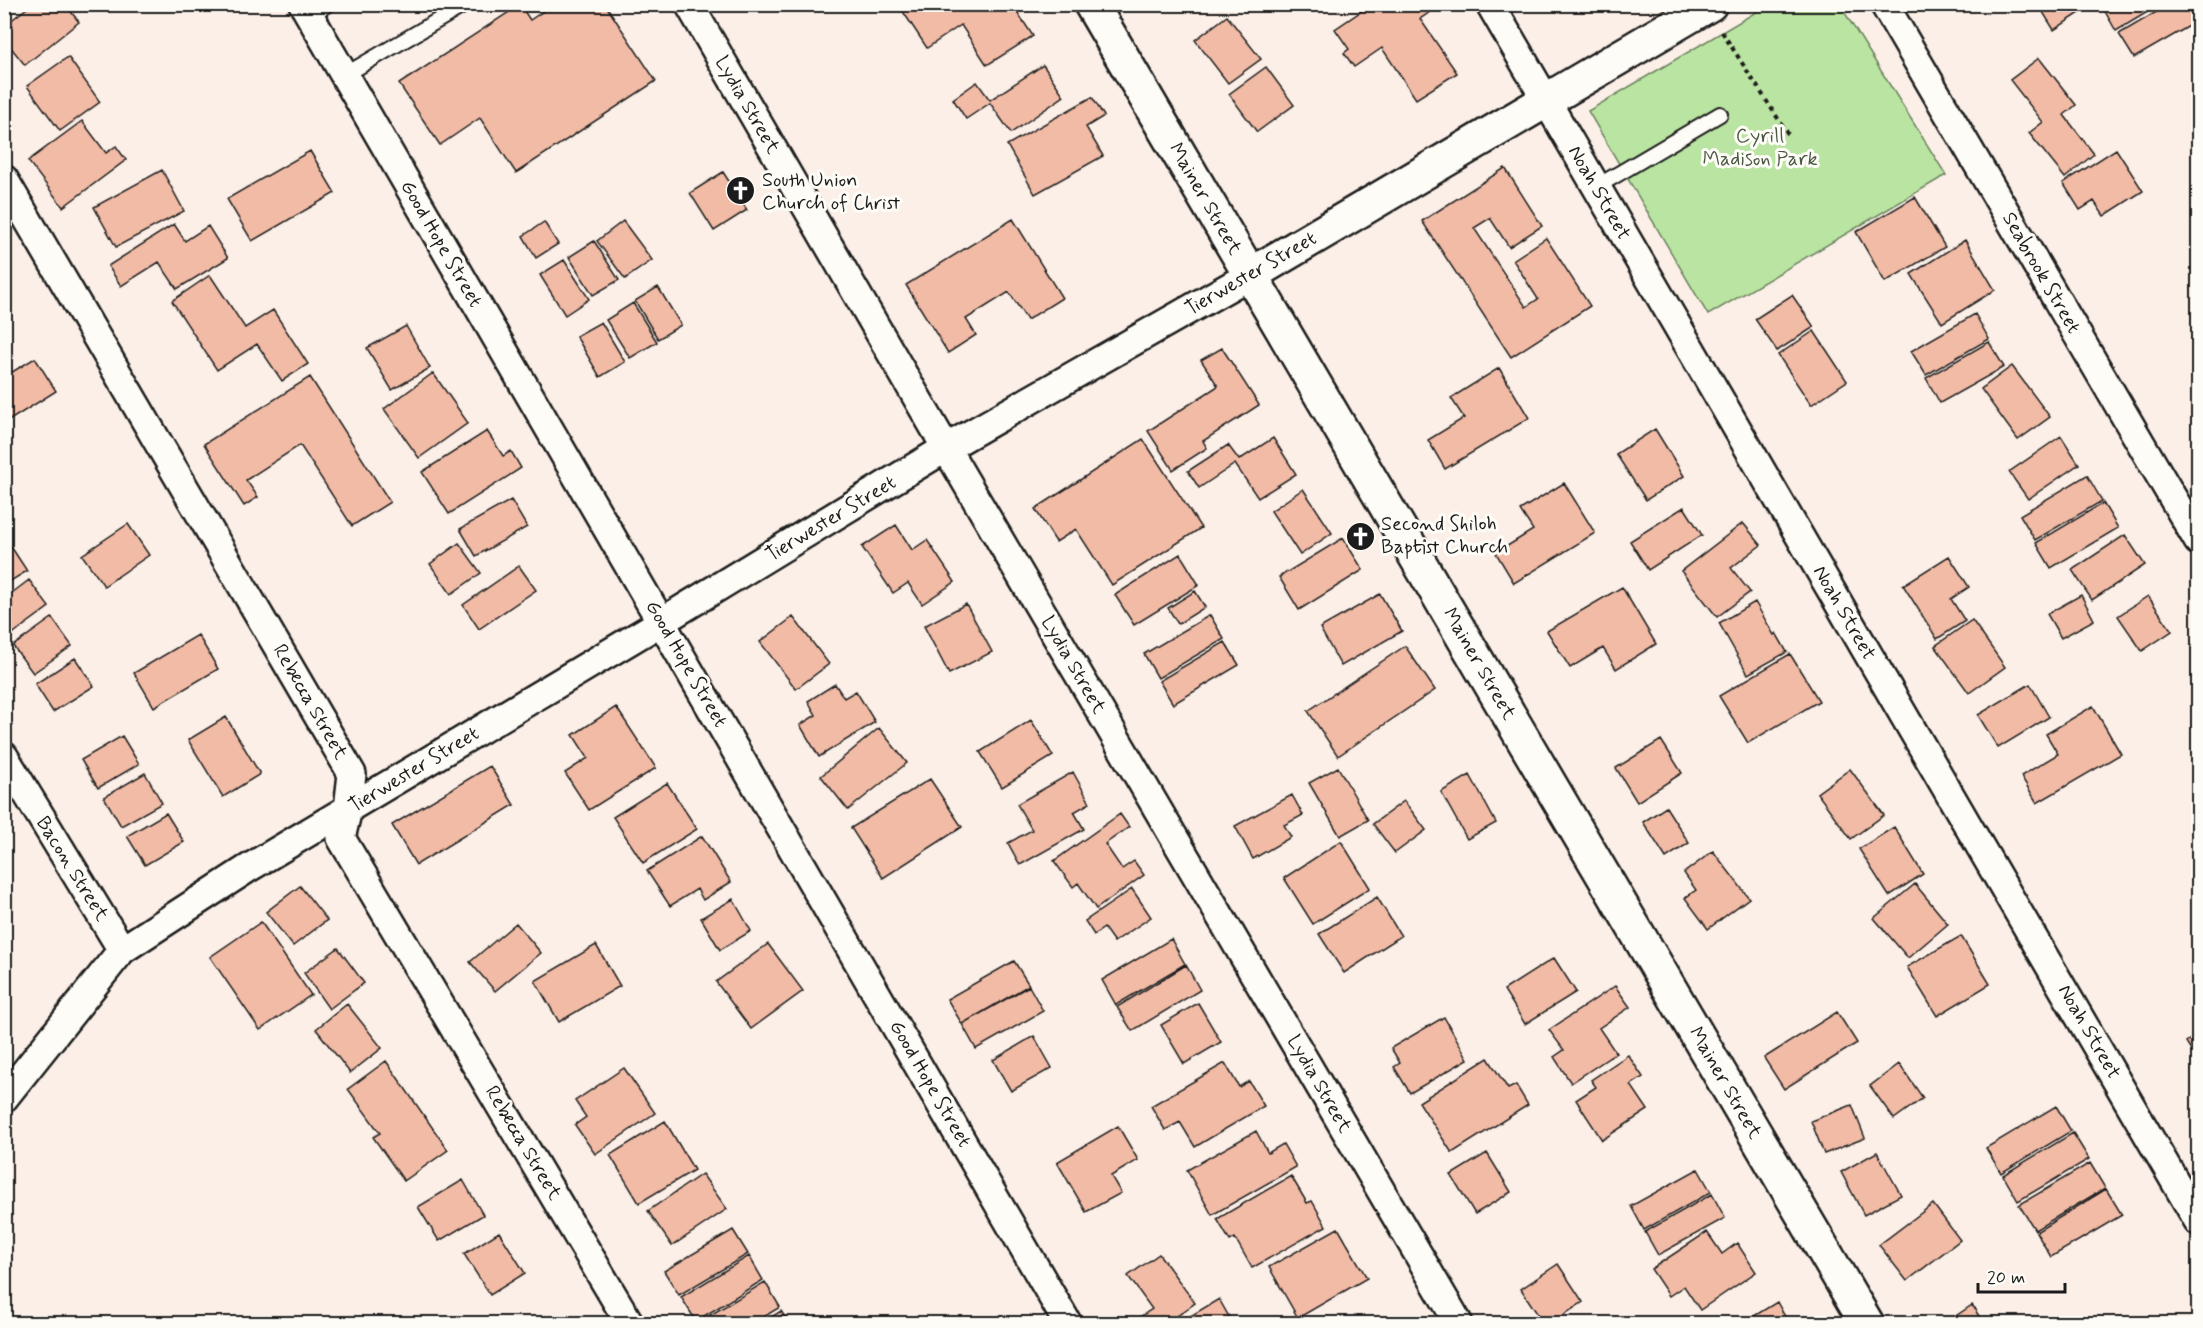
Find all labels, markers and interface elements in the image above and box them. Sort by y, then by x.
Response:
street label: Lydia Street [708,51,786,159]
park label: Cyrill Madison Park [1702,123,1818,173]
street label: Mainer Street [1162,138,1248,260]
street label: Noah Street [1561,141,1637,245]
place label: South Union Church of Christ [762,167,900,217]
street label: Good Hope Street [394,175,488,313]
church icon: South Union Church of Christ [725,175,757,207]
street label: Seabrook Street [1995,207,2087,339]
street label: Tierwester Street [1180,225,1322,323]
street label: Tierwester Street [761,469,901,569]
place label: Second Shiloh Baptist Church [1381,511,1508,561]
church icon: Second Shiloh Baptist Church [1344,520,1376,552]
street label: Noah Street [1806,561,1882,665]
street label: Good Hope Street [639,595,733,733]
street label: Mainer Street [1436,603,1522,725]
street label: Lydia Street [1034,611,1112,719]
street label: Rebecca Street [266,639,354,765]
street label: Tierwester Street [344,720,484,820]
street label: Bacon Street [29,812,115,927]
street label: Noah Street [2051,980,2127,1084]
street label: Good Hope Street [883,1015,977,1153]
street label: Mainer Street [1682,1022,1768,1144]
street label: Lydia Street [1280,1030,1358,1138]
street label: Rebecca Street [478,1081,568,1205]
scale bar [1978,1256,2065,1294]
text: 20 m [1987,1266,2025,1290]

